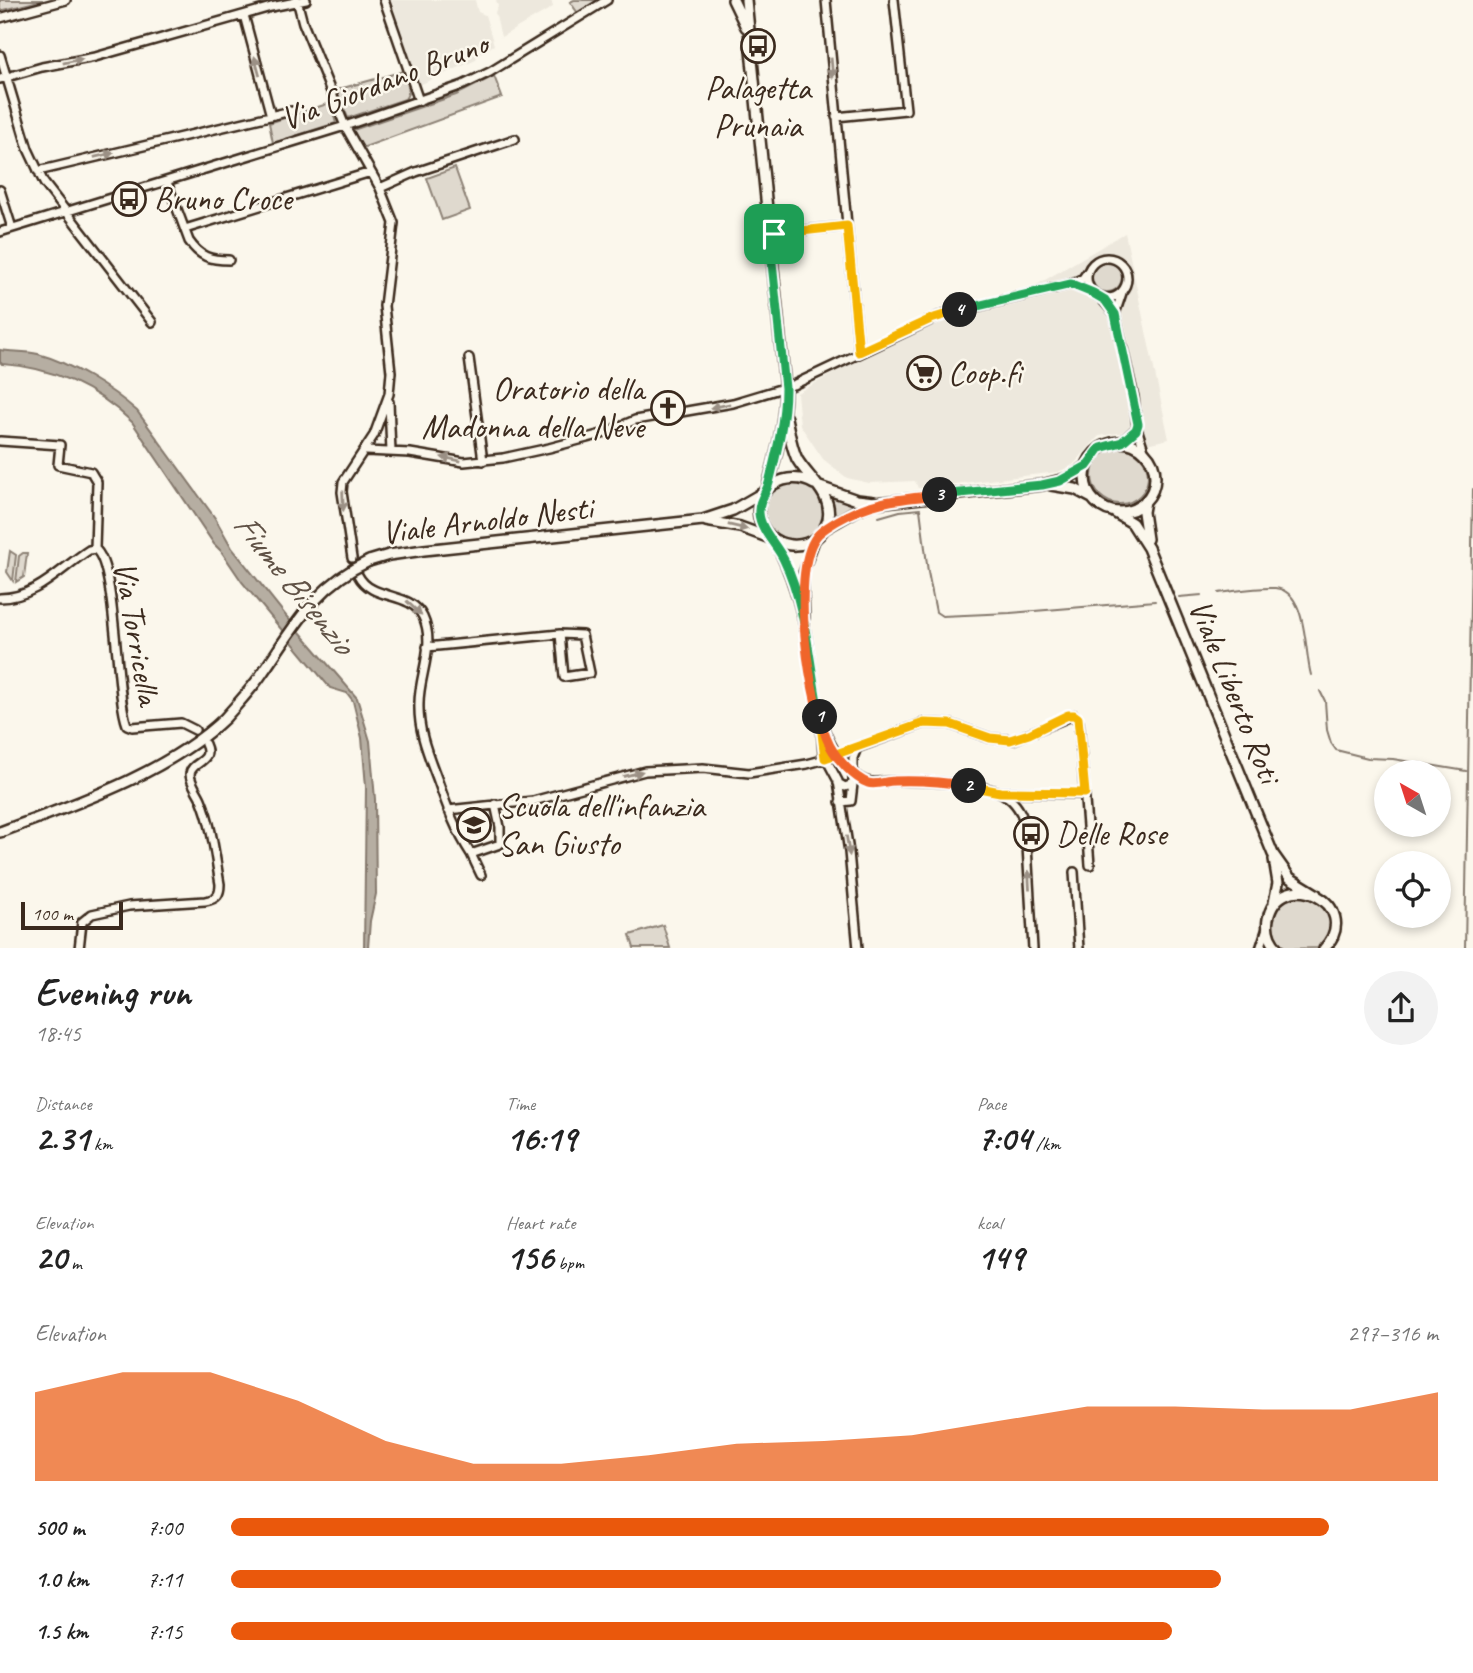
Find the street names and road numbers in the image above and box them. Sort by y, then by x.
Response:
street label: Via Giordano Bruno [275,21,496,140]
street label: Viale Arnoldo Nesti [379,486,599,554]
street label: Via Torricella [104,558,171,710]
street label: Viale Liberto Roti [1179,593,1292,792]

